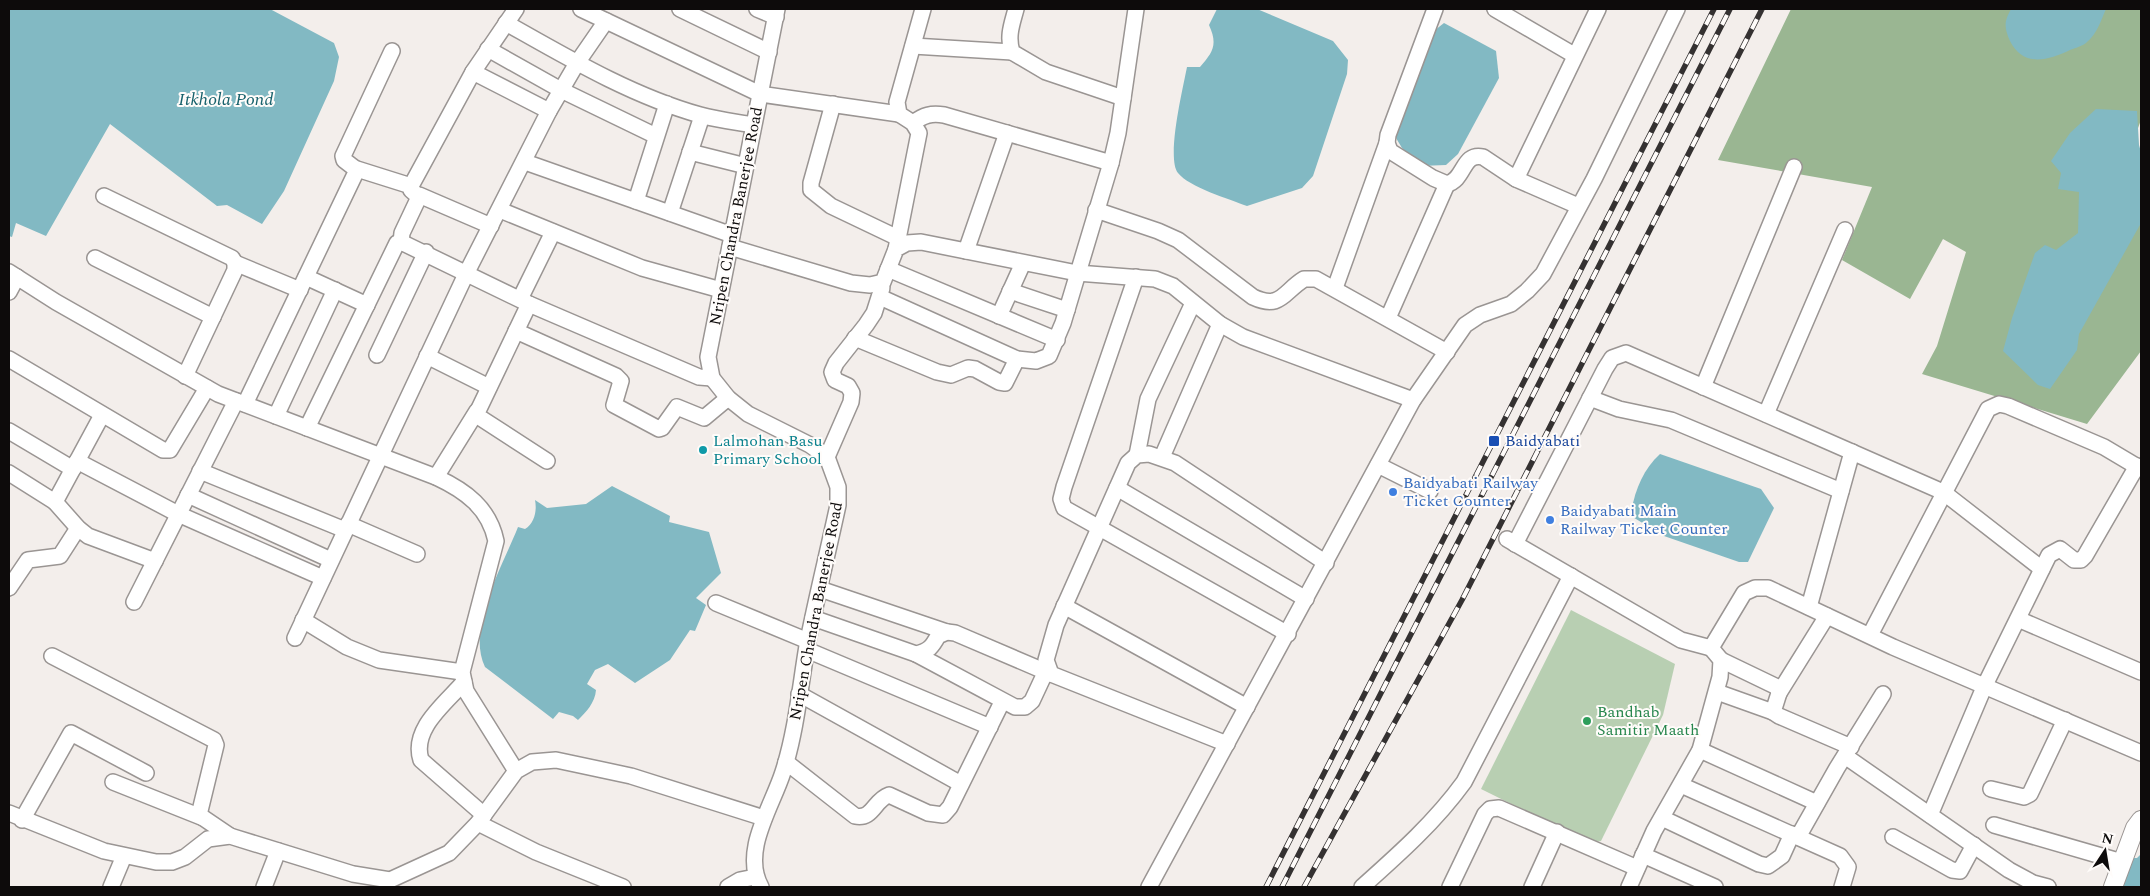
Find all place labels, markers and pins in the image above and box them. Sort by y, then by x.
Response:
place label: Lalmohan Basu Primary School [713,429,823,471]
place label: Baidyabati [1505,429,1580,453]
marker: Baidyabati [1487,434,1501,448]
marker: Lalmohan Basu Primary School [697,444,709,456]
place label: Baidyabati Railway Ticket Counter [1403,471,1539,513]
marker: Baidyabati Railway Ticket Counter [1387,486,1399,498]
place label: Baidyabati Main Railway Ticket Counter [1560,499,1728,541]
marker: Baidyabati Main Railway Ticket Counter [1544,514,1556,526]
place label: Bandhab Samitir Maath [1597,700,1699,742]
marker: Bandhab Samitir Maath [1581,715,1593,727]

